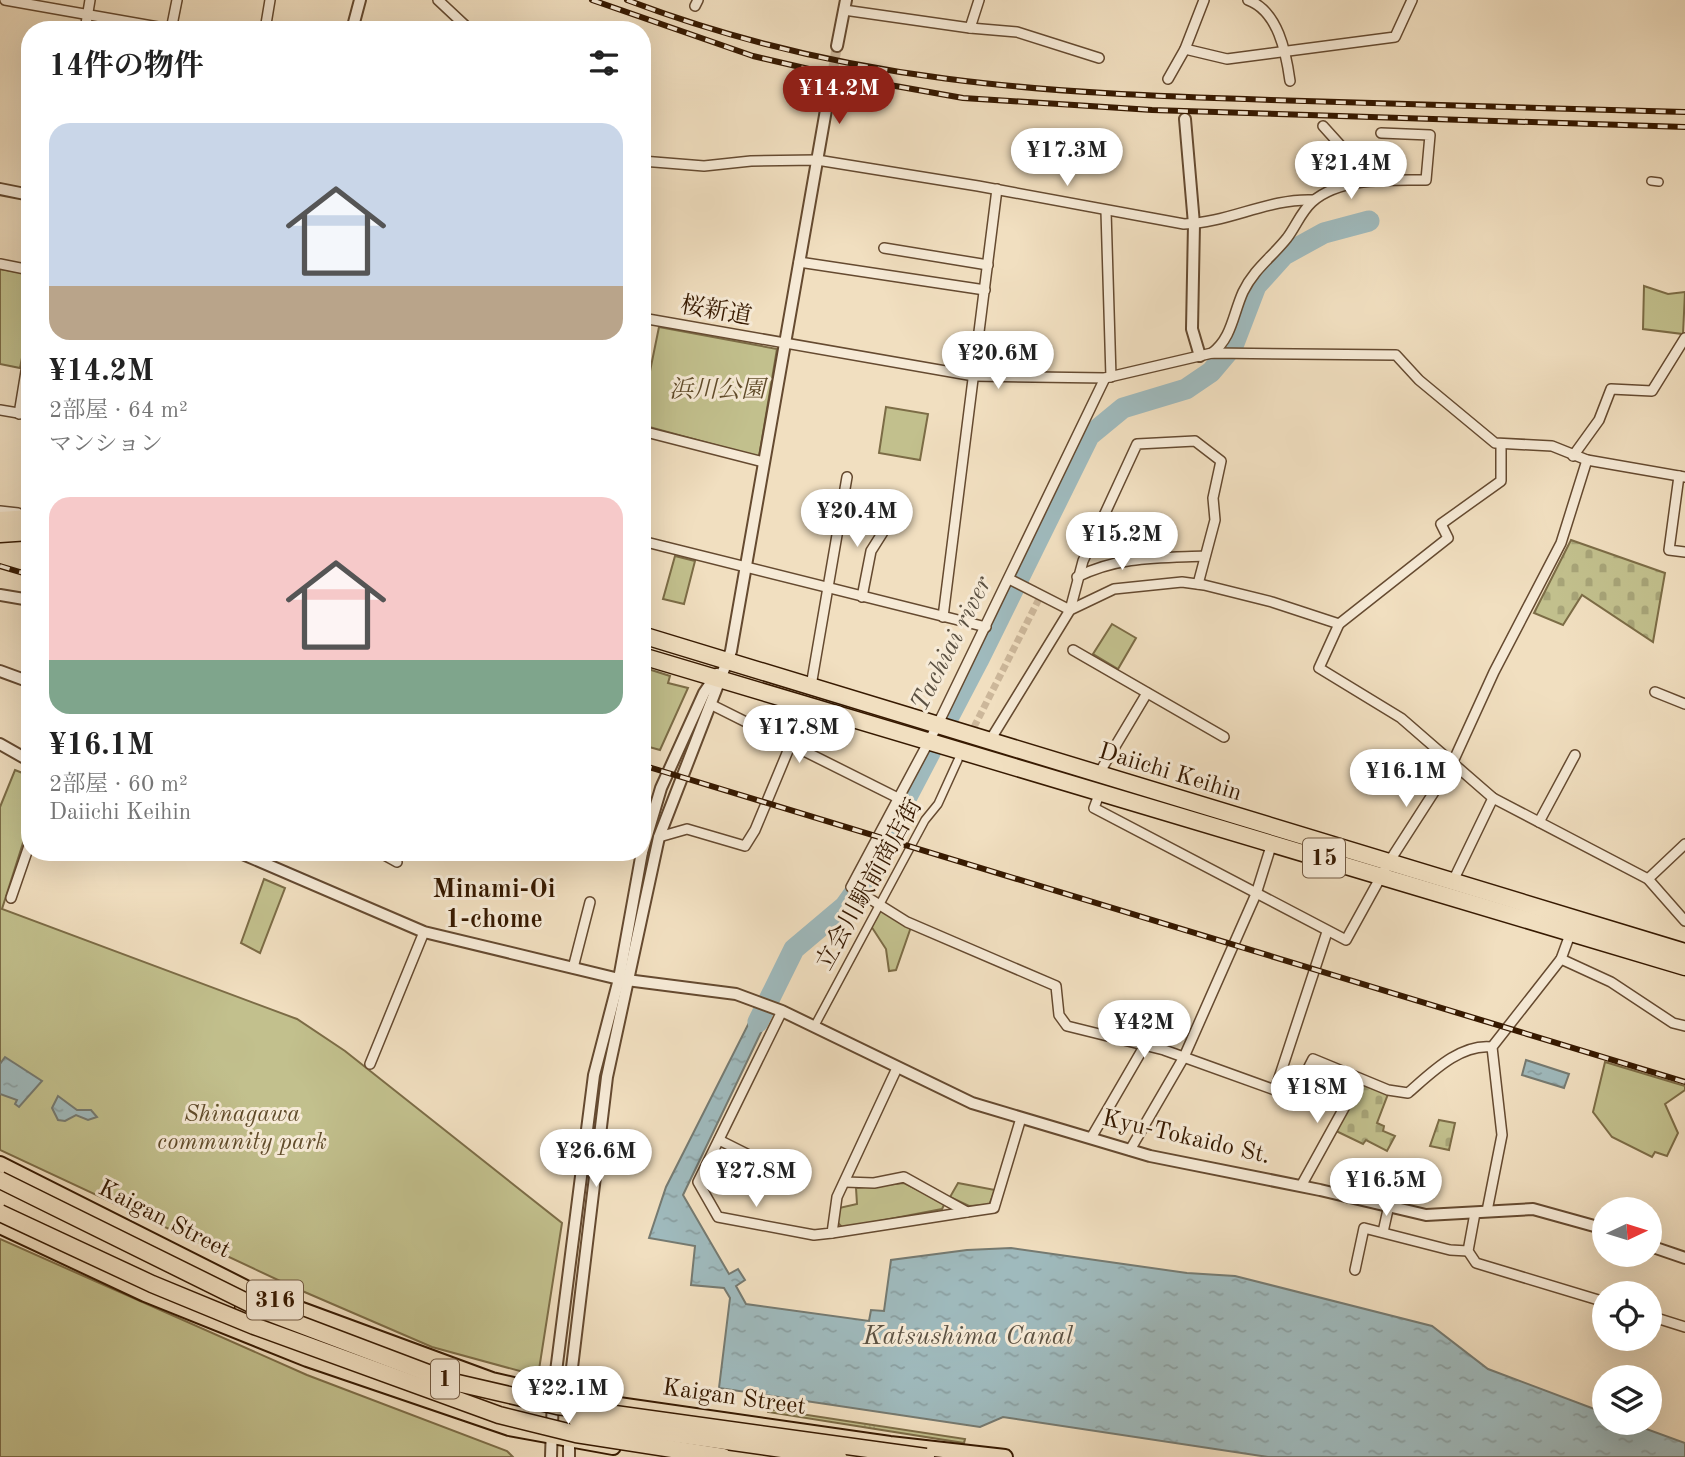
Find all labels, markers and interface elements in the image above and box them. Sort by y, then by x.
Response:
icon: filters [585,44,623,82]
text: 14件の物件 [49,52,204,82]
pin: ¥14.2M [782,66,896,126]
text: ¥14.2M [799,77,879,100]
pin: ¥17.3M [1010,128,1124,188]
text: ¥17.3M [1027,139,1107,162]
pin: ¥21.4M [1294,142,1408,201]
text: ¥21.4M [1311,152,1391,175]
icon: home [273,168,399,294]
street label: 桜新道 [678,291,754,330]
pin: ¥20.6M [941,332,1055,391]
text: ¥20.6M [958,342,1038,365]
text: ¥14.2M [49,357,154,387]
park label: 浜川公園 [669,377,769,403]
text: 2部屋 · 64 m² [49,399,188,422]
text: マンション [49,433,163,456]
pin: ¥20.4M [800,490,914,549]
text: ¥20.4M [817,500,897,523]
pin: ¥15.2M [1065,512,1179,572]
text: ¥15.2M [1082,523,1162,546]
icon: home [273,542,399,668]
water label: Tachiai river [907,572,997,715]
pin: ¥17.8M [742,706,856,765]
text: ¥17.8M [759,716,839,739]
text: ¥16.1M [49,731,154,761]
street label: Daiichi Keihin [1096,740,1245,806]
pin: ¥16.1M [1349,750,1463,809]
text: ¥16.1M [1366,760,1446,783]
text: 2部屋 · 60 m² [49,773,188,796]
street label: 立会川駅前商店街 [810,794,927,975]
text: Daiichi Keihin [49,801,191,824]
road number: 15 [1303,838,1345,878]
district label: Minami-Oi 1-chome [433,877,555,933]
pin: ¥42M [1103,1000,1185,1060]
text: ¥42M [1114,1011,1174,1034]
pin: ¥18M [1276,1066,1358,1125]
text: ¥18M [1287,1076,1347,1099]
park label: Shinagawa community park [157,1103,327,1155]
street label: Kyu-Tokaido St. [1100,1107,1272,1169]
pin: ¥26.6M [539,1130,653,1189]
text: ¥26.6M [556,1140,636,1163]
pin: ¥27.8M [699,1150,813,1209]
pin: ¥16.5M [1329,1158,1443,1218]
text: ¥27.8M [716,1160,796,1183]
text: ¥16.5M [1346,1169,1426,1192]
street label: Kaigan Street [94,1176,234,1264]
north arrow [1592,1197,1662,1267]
map controls [1592,1197,1662,1435]
road number: 316 [247,1280,303,1320]
button: locate [1592,1281,1662,1351]
water label: Katsushima Canal [862,1324,1074,1350]
road number: 1 [431,1360,459,1398]
button: layers [1592,1365,1662,1435]
pin: ¥22.1M [511,1366,625,1426]
street label: Kaigan Street [661,1376,807,1420]
text: ¥22.1M [528,1377,608,1400]

